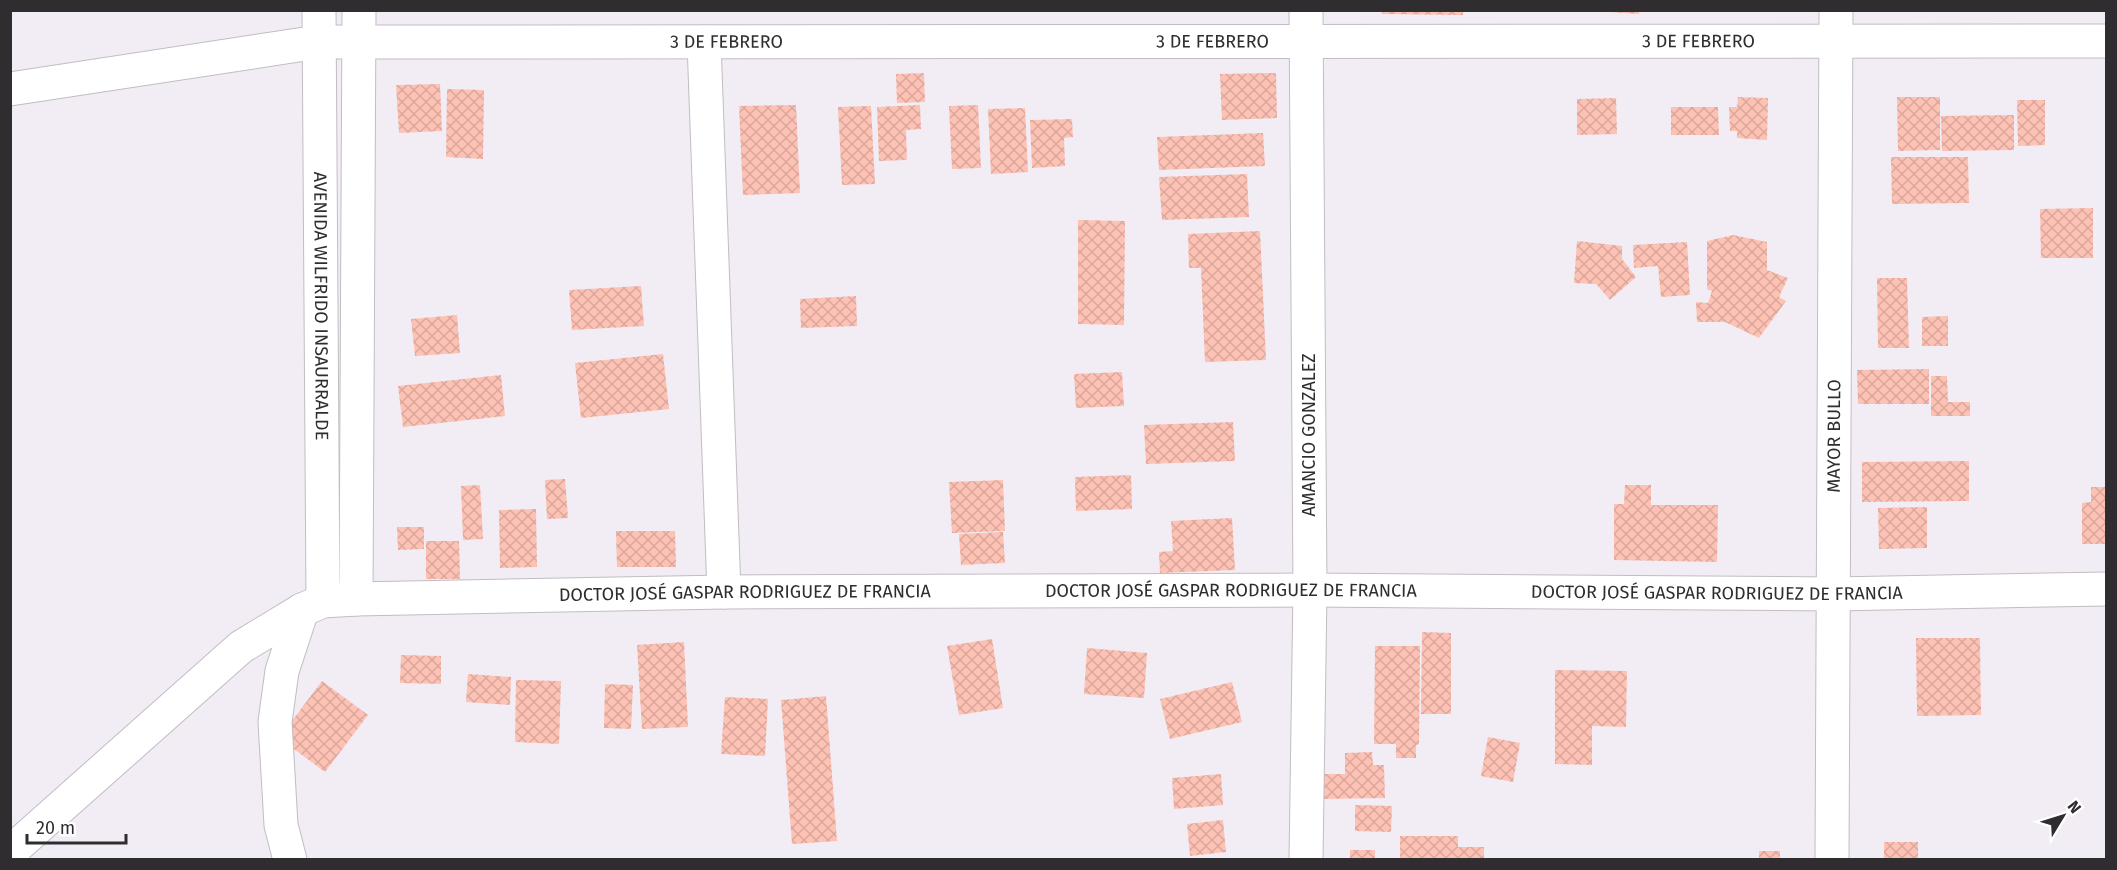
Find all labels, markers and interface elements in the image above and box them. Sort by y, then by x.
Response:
street label: 3 DE FEBRERO [1156,30,1269,53]
street label: 3 DE FEBRERO [1642,30,1755,52]
street label: 3 DE FEBRERO [670,31,783,53]
street label: AVENIDA WILFRIDO INSAURRALDE [309,172,333,440]
street label: AMANCIO GONZALEZ [1298,353,1320,517]
street label: MAYOR BULLO [1823,379,1845,493]
street label: DOCTOR JOSÉ GASPAR RODRIGUEZ DE FRANCIA [1045,579,1418,602]
street label: DOCTOR JOSÉ GASPAR RODRIGUEZ DE FRANCIA [559,580,932,606]
street label: DOCTOR JOSÉ GASPAR RODRIGUEZ DE FRANCIA [1531,580,1904,605]
north arrow [2033,786,2093,846]
text: N [2064,797,2085,817]
scale bar [27,807,126,845]
text: 20 m [36,817,75,839]

